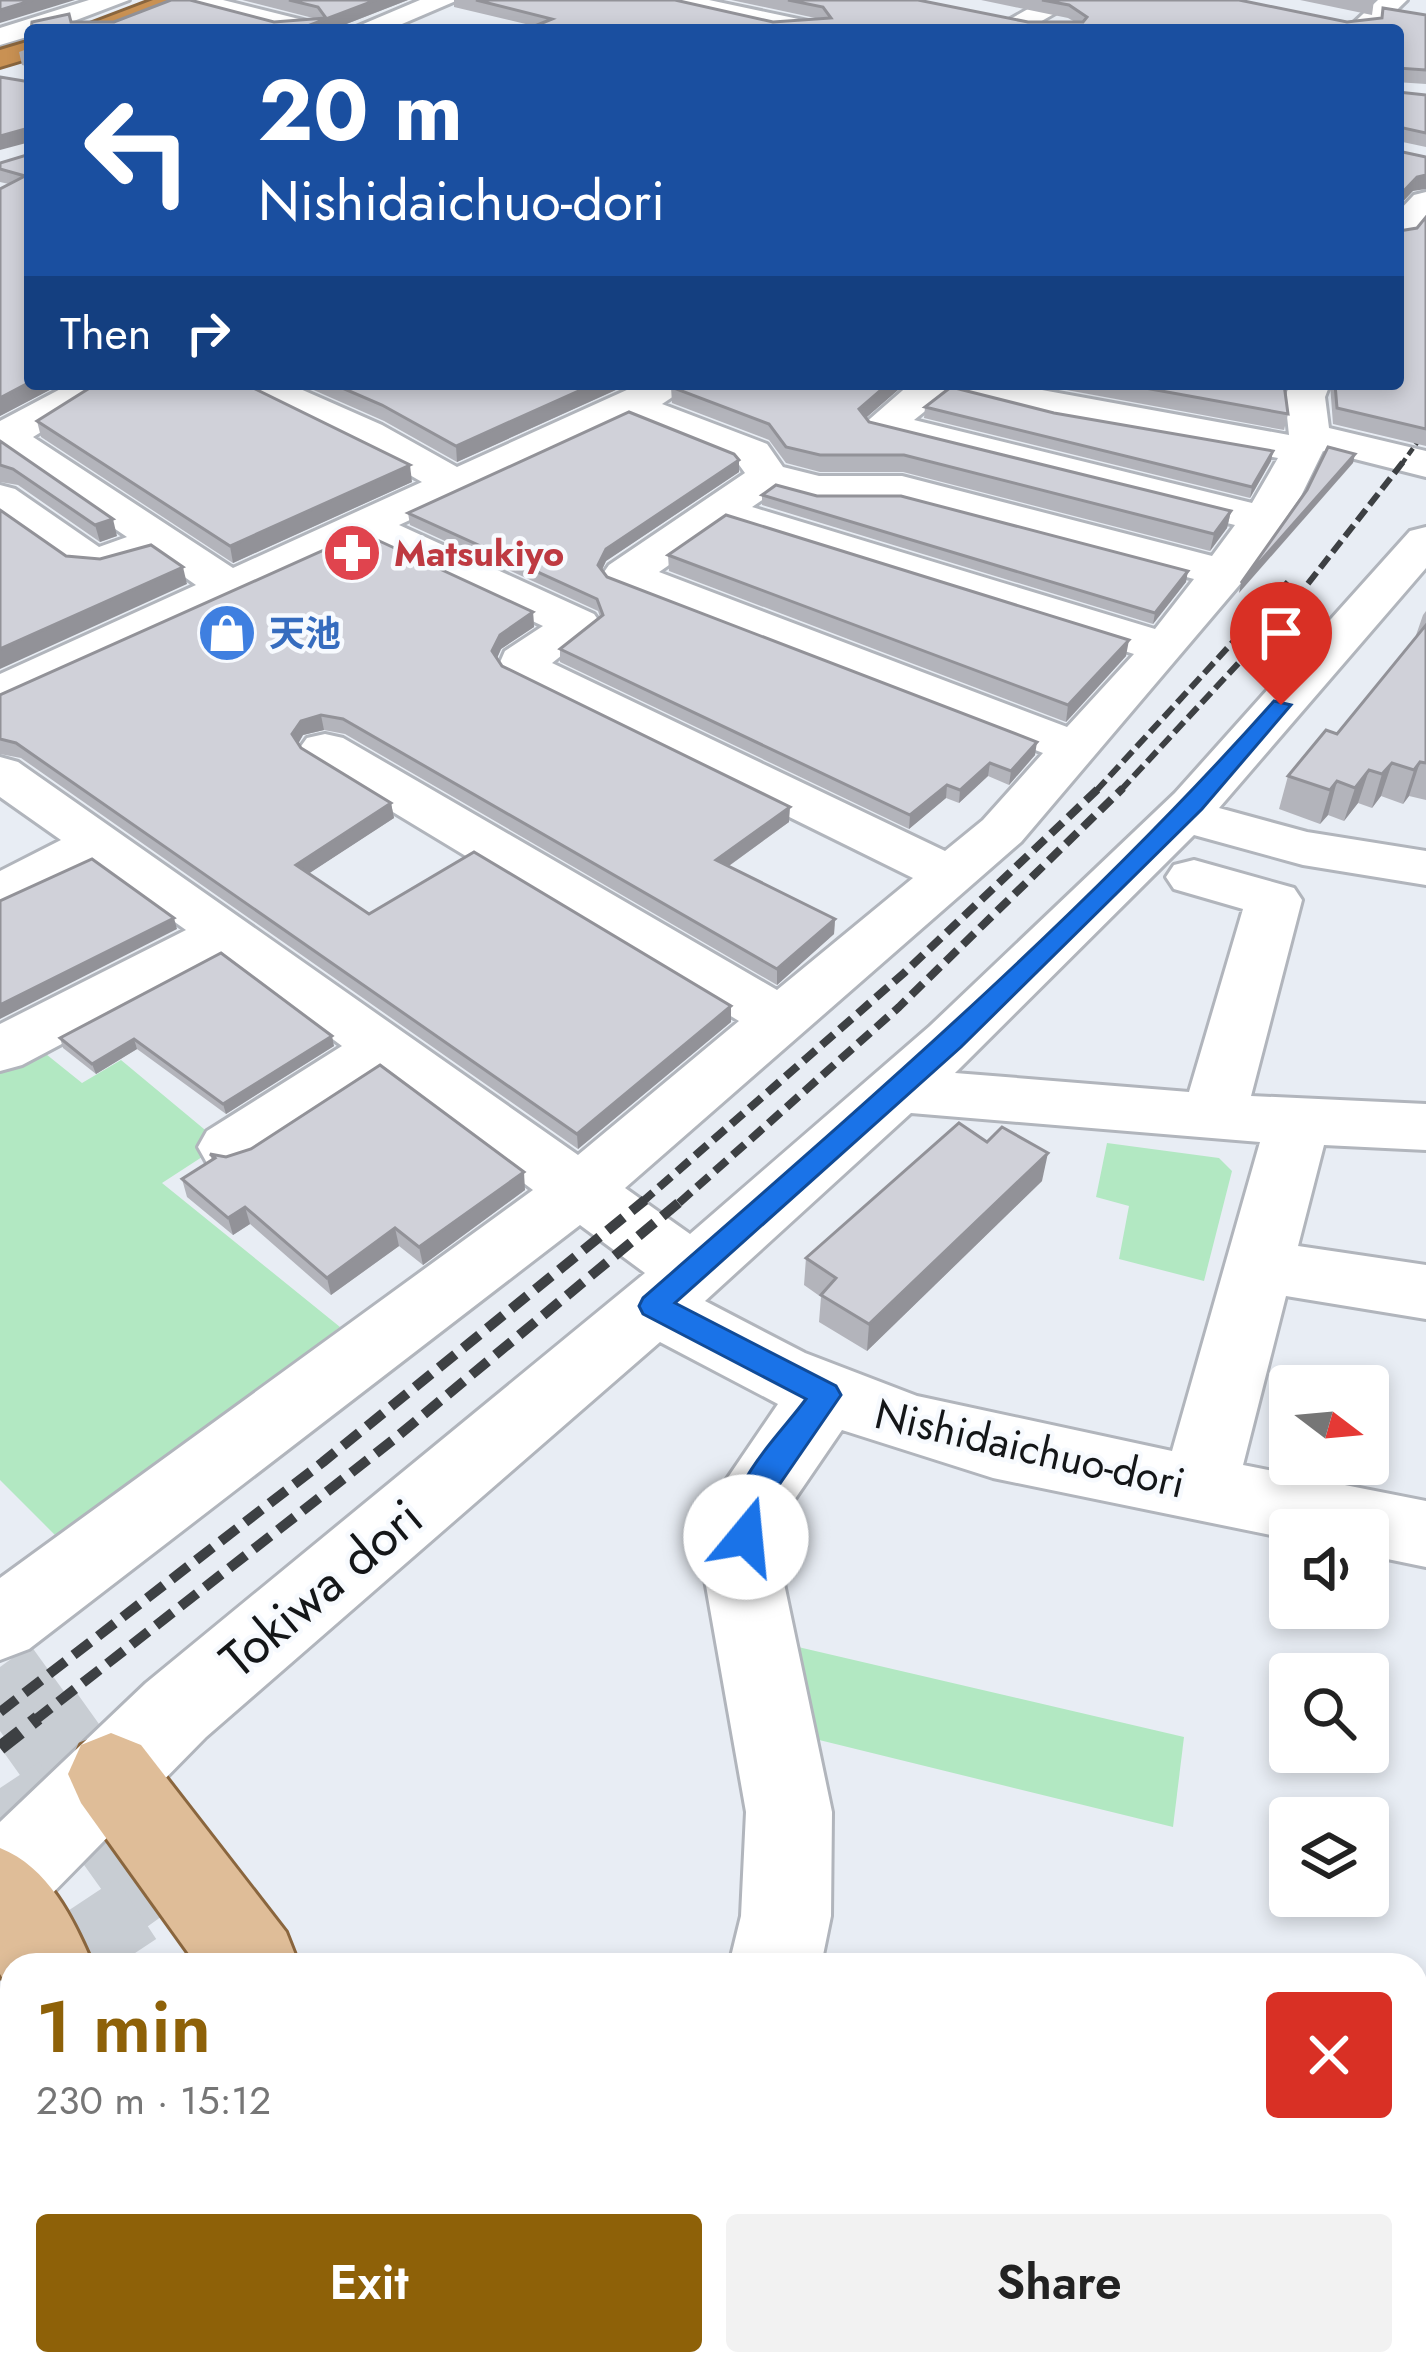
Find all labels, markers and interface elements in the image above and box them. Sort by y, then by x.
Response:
text: 20 m [258,50,463,172]
icon: left [60,72,216,228]
text: Nishidaichuo-dori [258,162,665,240]
icon: right [175,300,241,366]
text: Then [60,301,151,366]
pharmacy icon: Matsukiyo [321,522,383,584]
place label: Matsukiyo [394,527,564,579]
pin [1230,582,1332,705]
icon: arrive [1248,600,1314,666]
shop icon: 天池 [196,602,258,664]
place label: 天池 [269,607,341,659]
north arrow [1269,1365,1389,1485]
map controls [1269,1365,1389,1917]
street label: Nishidaichuo-dori [869,1383,1191,1514]
position arrow [683,1474,809,1600]
street label: Tokiwa dori [204,1481,438,1695]
button: sound [1269,1509,1389,1629]
button: search [1269,1653,1389,1773]
button: layers [1269,1797,1389,1917]
text: 1 min [36,1975,211,2079]
button: close [1266,1992,1392,2118]
text: 230 m · 15:12 [36,2072,271,2129]
button: Exit [36,2214,702,2352]
button: Share [726,2214,1392,2352]

